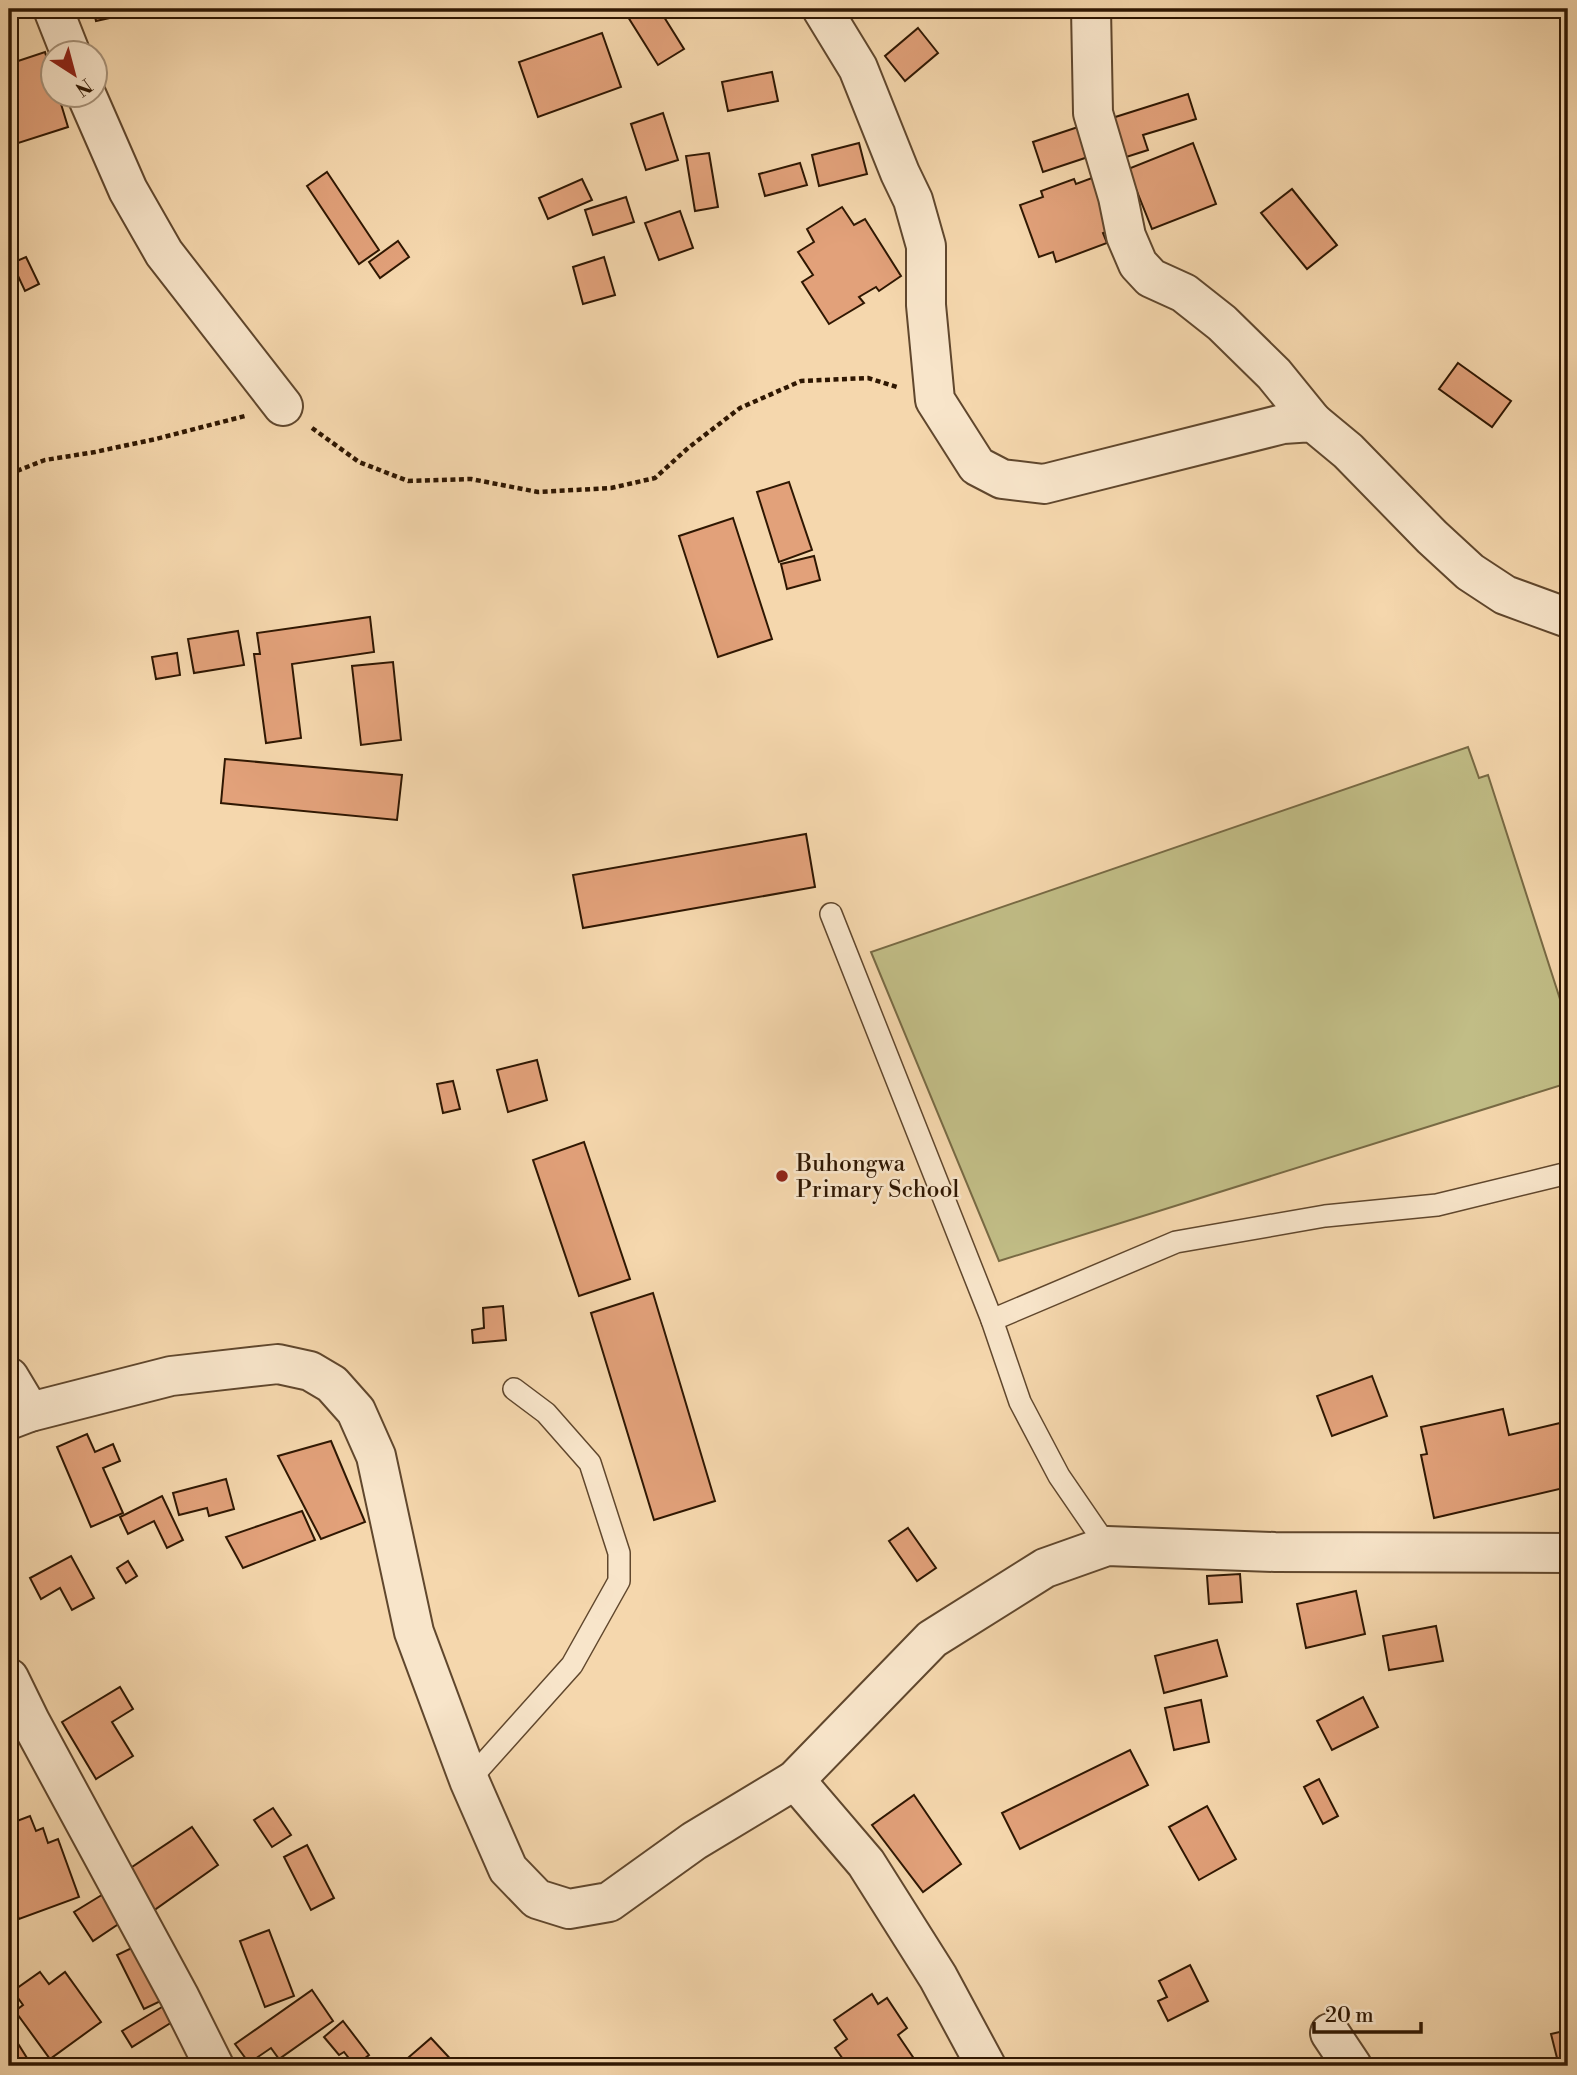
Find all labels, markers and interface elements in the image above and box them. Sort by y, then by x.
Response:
north arrow [38,38,108,108]
text: N [70,73,97,101]
place label: Buhongwa Primary School [795,1150,959,1204]
marker: Buhongwa Primary School [774,1168,790,1184]
scale bar [1314,1991,1421,2035]
text: 20 m [1325,2003,1374,2029]

